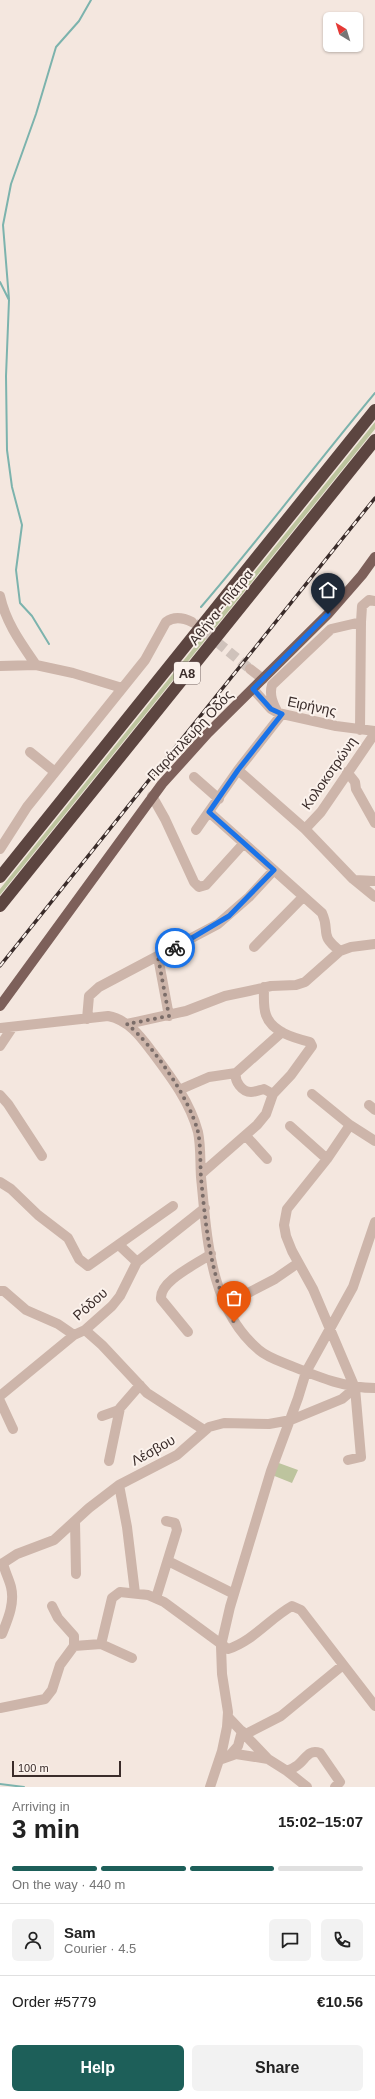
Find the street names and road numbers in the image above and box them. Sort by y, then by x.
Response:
street label: Αθήνα - Πάτρα [186,566,256,648]
road number: Α8 [174,662,200,684]
street label: Παράπλευρη Οδός [144,686,236,783]
street label: Ειρήνης [286,693,338,719]
street label: Κολοκοτρώνη [298,734,360,812]
street label: Ρόδου [70,1285,110,1323]
street label: Λέσβου [128,1431,178,1469]

